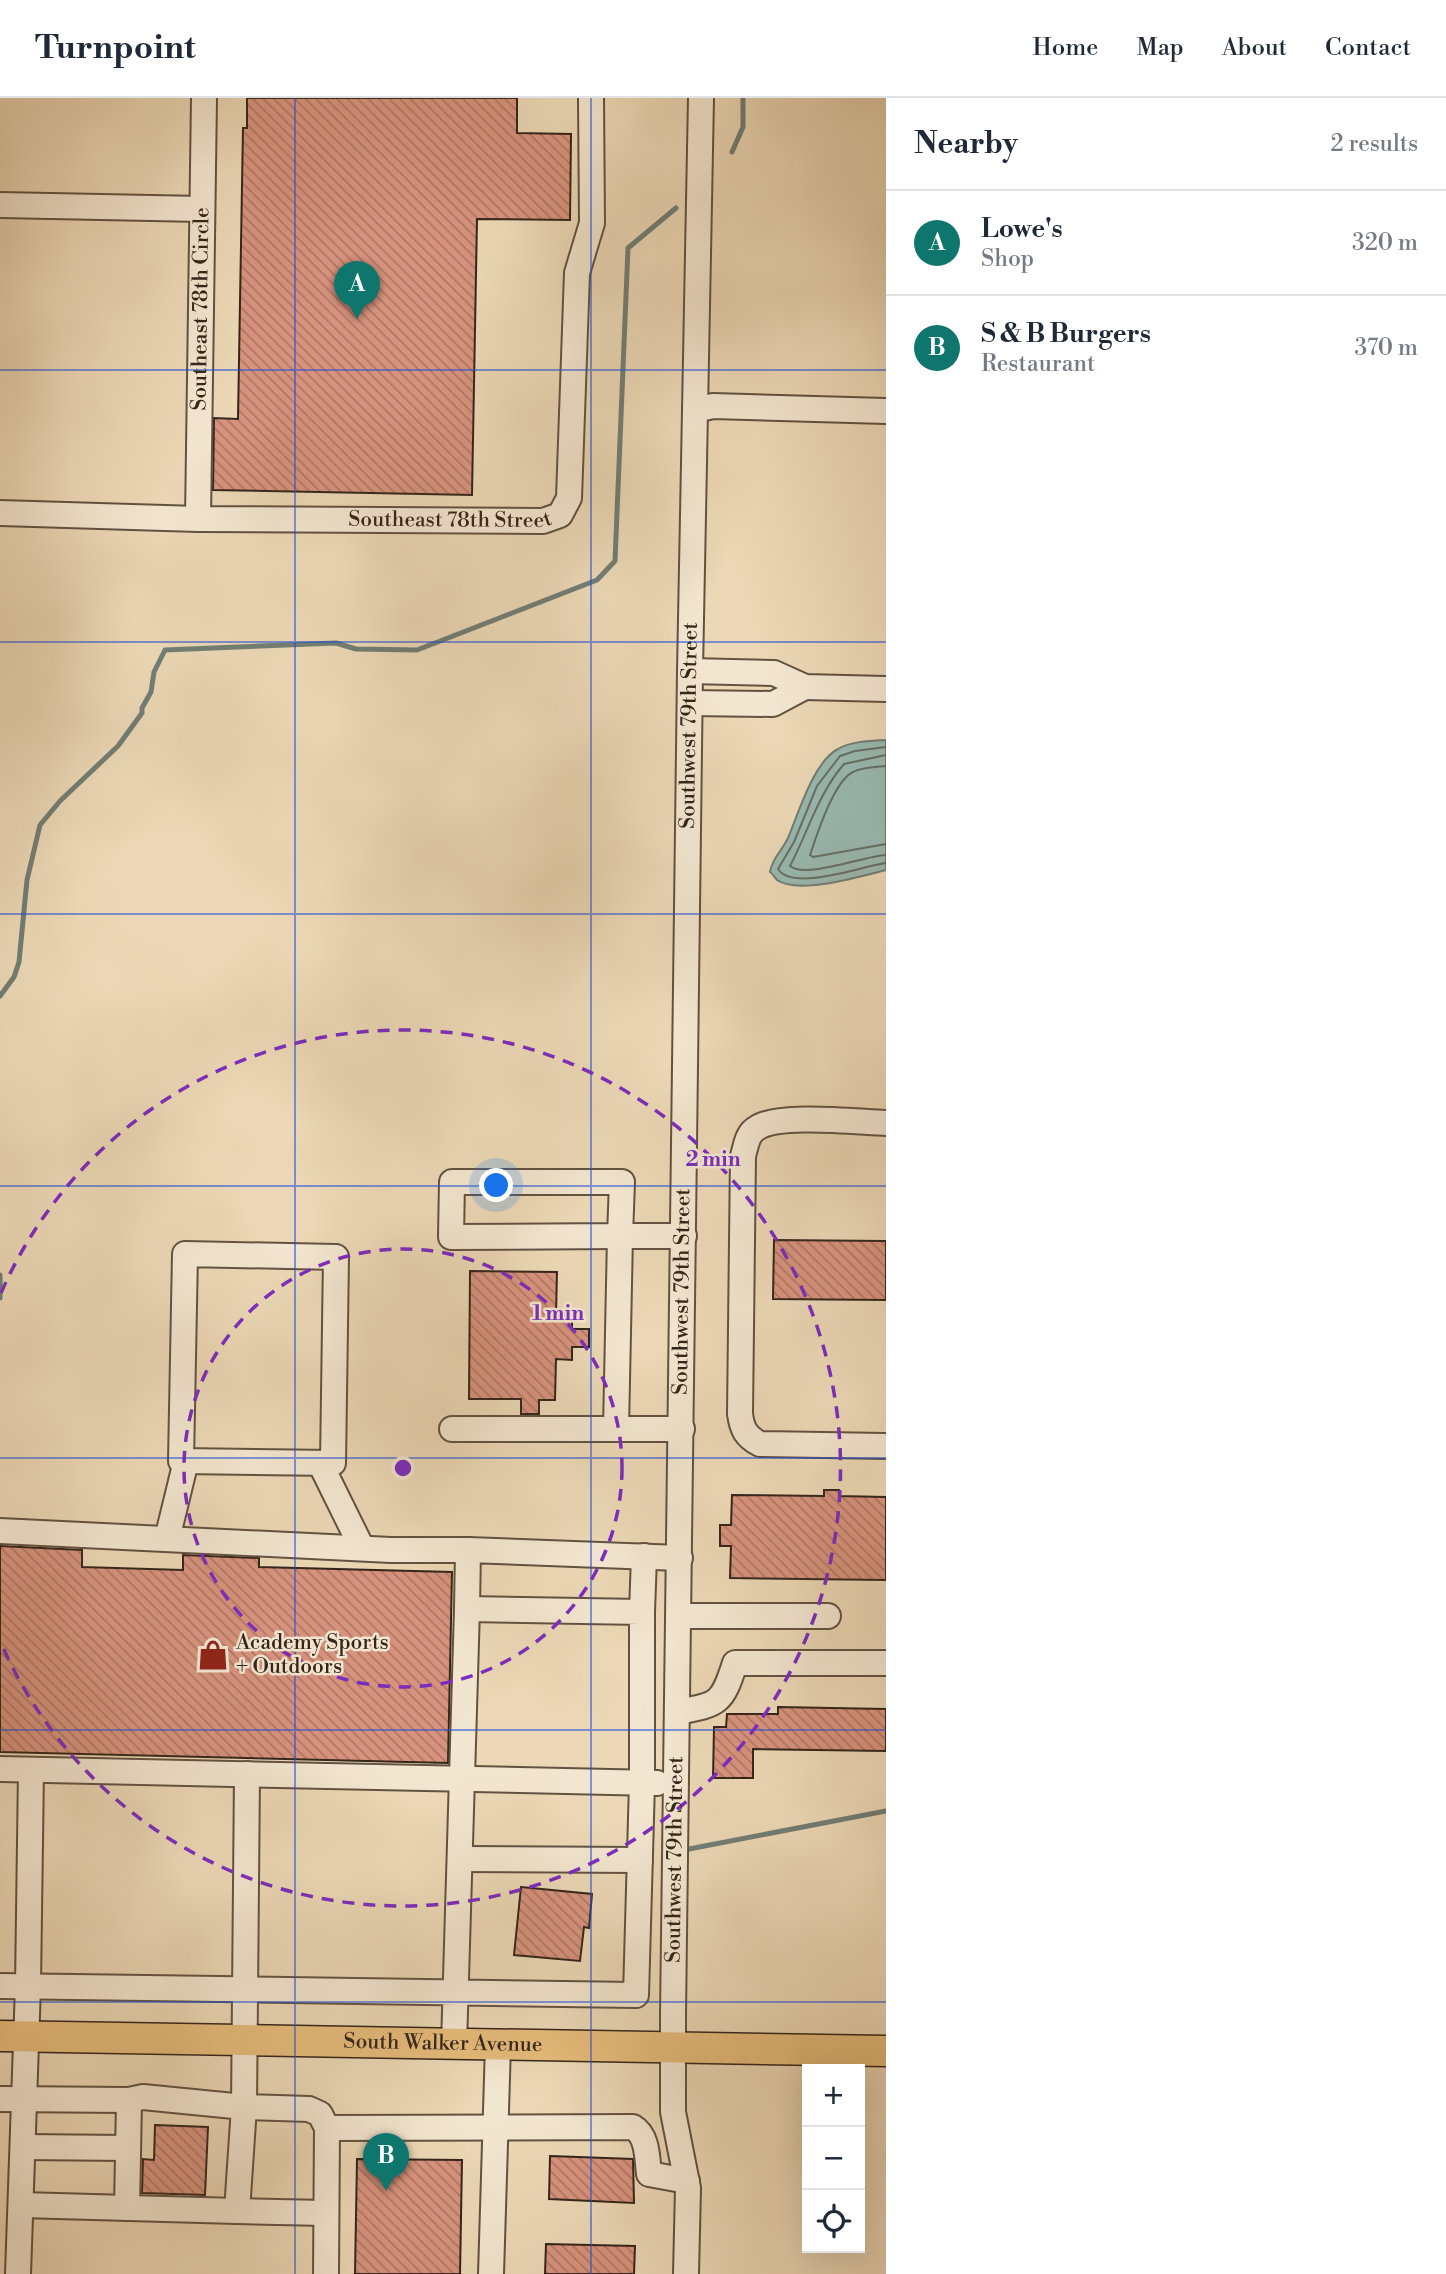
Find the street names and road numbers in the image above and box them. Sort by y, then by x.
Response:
street label: Southeast 78th Circle [187,207,215,411]
street label: Southeast 78th Street [348,506,556,534]
street label: Southwest 79th Street [675,621,704,829]
street label: Southwest 79th Street [668,1188,696,1395]
street label: Southwest 79th Street [661,1755,689,1963]
street label: South Walker Avenue [343,2029,543,2058]

